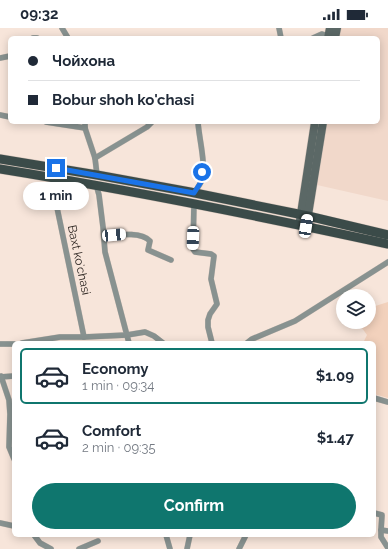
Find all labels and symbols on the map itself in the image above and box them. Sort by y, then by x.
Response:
route end [47,159,65,177]
route start [193,163,211,181]
callout: 1 min [23,182,89,210]
car [298,213,314,239]
street label: Baxt koʻchasi [65,224,93,296]
car [187,226,199,250]
car [102,228,126,242]

